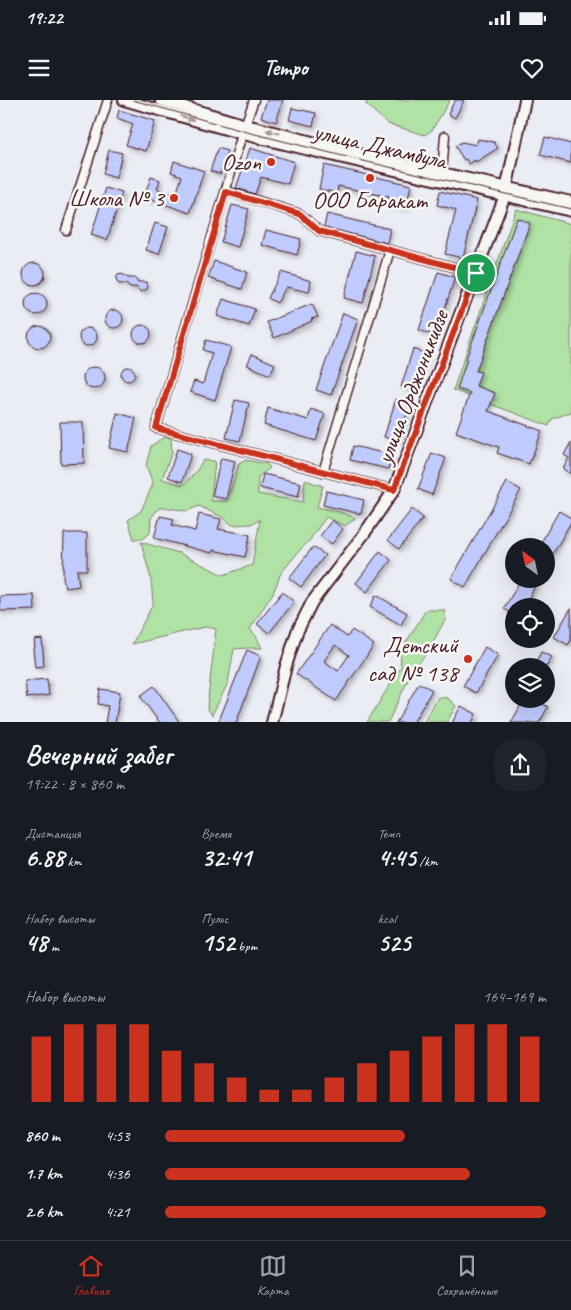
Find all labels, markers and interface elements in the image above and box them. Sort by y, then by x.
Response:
text: 19:22 [25,6,63,30]
icon: menu [25,54,53,82]
text: Tempo [263,54,308,82]
icon: heart [518,54,546,82]
one-way arrow [180,114,195,122]
street label: улица Джамбула [309,116,451,176]
one-way arrow [265,127,280,135]
place label: Ozon [222,147,261,177]
marker: Ozon [265,156,277,168]
marker: ООО Баракат [364,172,376,184]
place label: Школа № 3 [69,183,166,213]
place label: ООО Баракат [313,185,428,215]
marker: Школа № 3 [168,192,180,204]
pin [455,252,497,294]
icon: arrive [462,259,490,287]
street label: улица Орджоникидзе [368,304,456,470]
north arrow [505,538,555,588]
map controls [505,538,555,708]
button: locate [505,598,555,648]
place label: Детский сад № 138 [368,630,460,688]
marker: Детский сад № 138 [462,653,474,665]
button: layers [505,658,555,708]
text: Вечерний забег [25,737,172,772]
button: share [494,739,546,791]
text: 19:22 · 8 × 860 m [25,774,124,794]
text: Дистанция [25,825,81,842]
text: Время [201,825,231,842]
text: Темп [378,825,400,842]
text: 6.88 [25,842,64,874]
text: 32:41 [201,842,251,874]
text: 4:45 [378,842,416,874]
text: km [64,853,81,870]
text: /km [416,853,438,870]
text: Набор высоты [25,910,94,927]
text: Пульс [201,910,228,927]
text: kcal [378,910,396,927]
text: 48 [25,927,48,959]
text: 152 [201,927,235,959]
text: 525 [378,927,411,959]
text: m [48,938,59,955]
text: bpm [235,938,257,955]
text: Набор высоты [25,987,104,1007]
text: 164–169 m [483,987,546,1007]
text: 860 m [25,1126,60,1146]
text: 4:53 [105,1126,130,1146]
text: 1.7 km [25,1164,62,1184]
text: 4:36 [105,1164,130,1184]
text: 2.6 km [25,1202,63,1222]
text: 4:21 [105,1202,130,1222]
tab: Главная [74,1252,109,1299]
tab: Карта [257,1252,289,1299]
tab: Сохранённые [436,1252,497,1299]

